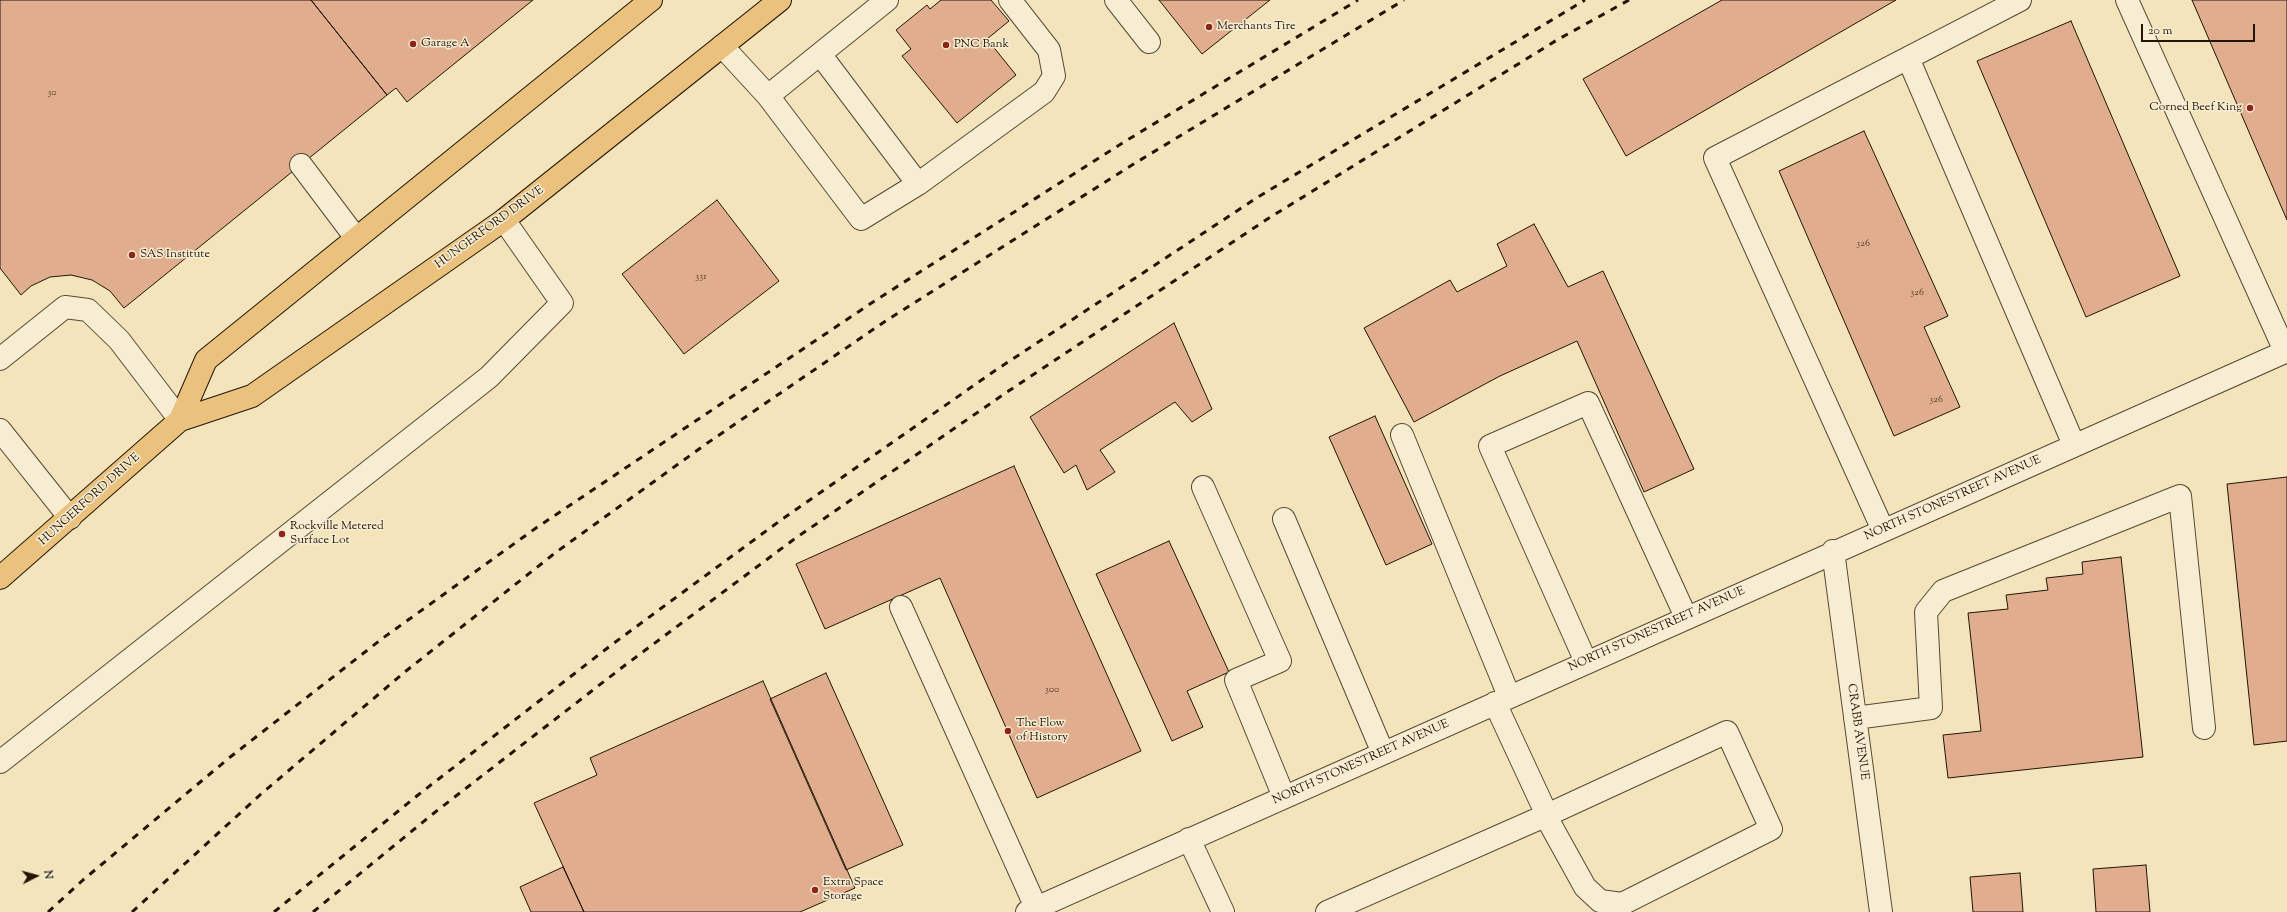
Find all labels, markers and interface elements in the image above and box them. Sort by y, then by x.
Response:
scale bar [2143,16,2257,42]
place label: Merchants Tire [1217,20,1296,34]
marker: Merchants Tire [1204,22,1214,32]
text: 20 m [2148,22,2172,40]
place label: Garage A [421,37,470,51]
place label: PNC Bank [954,38,1009,52]
marker: Garage A [408,39,418,49]
marker: PNC Bank [941,40,951,50]
house number: 30 [47,87,57,99]
place label: Corned Beef King [2149,101,2242,115]
marker: Corned Beef King [2245,103,2255,113]
street label: HUNGERFORD DRIVE [433,184,547,272]
house number: 326 [1856,238,1870,250]
place label: SAS Institute [140,248,210,262]
marker: SAS Institute [127,250,137,260]
house number: 331 [695,271,707,283]
house number: 326 [1910,287,1924,299]
house number: 326 [1929,394,1943,406]
street label: HUNGERFORD DRIVE [36,451,144,549]
street label: NORTH STONESTREET AVENUE [1863,453,2043,545]
place label: Rockville Metered Surface Lot [290,520,384,548]
marker: Rockville Metered Surface Lot [277,529,287,539]
street label: NORTH STONESTREET AVENUE [1567,584,1747,676]
street label: CRABB AVENUE [1843,683,1871,781]
house number: 300 [1045,684,1059,696]
place label: The Flow of History [1016,717,1068,745]
street label: NORTH STONESTREET AVENUE [1271,717,1451,809]
marker: The Flow of History [1003,726,1013,736]
north arrow [16,856,56,896]
text: N [40,870,56,880]
place label: Extra Space Storage [823,876,884,904]
marker: Extra Space Storage [810,885,820,895]

